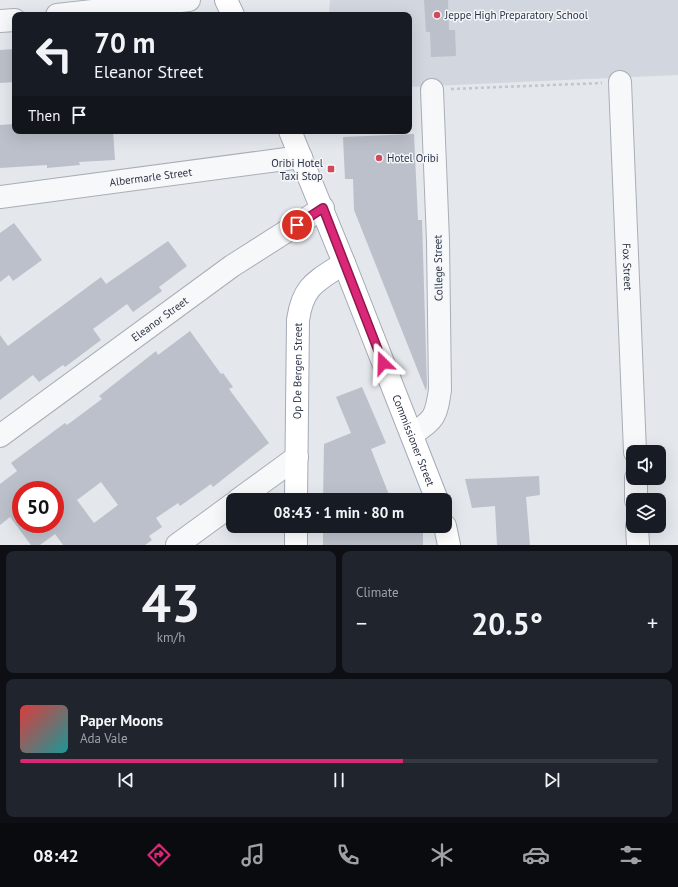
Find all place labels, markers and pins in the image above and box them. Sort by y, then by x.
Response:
place label: Jeppe High Preparatory School [444,8,589,22]
marker: Jeppe High Preparatory School [432,10,442,20]
place label: Hotel Oribi [387,151,439,165]
marker: Hotel Oribi [374,153,384,163]
place label: Oribi Hotel Taxi Stop [271,156,324,183]
marker: Oribi Hotel Taxi Stop [326,164,336,174]
pin [280,208,314,242]

